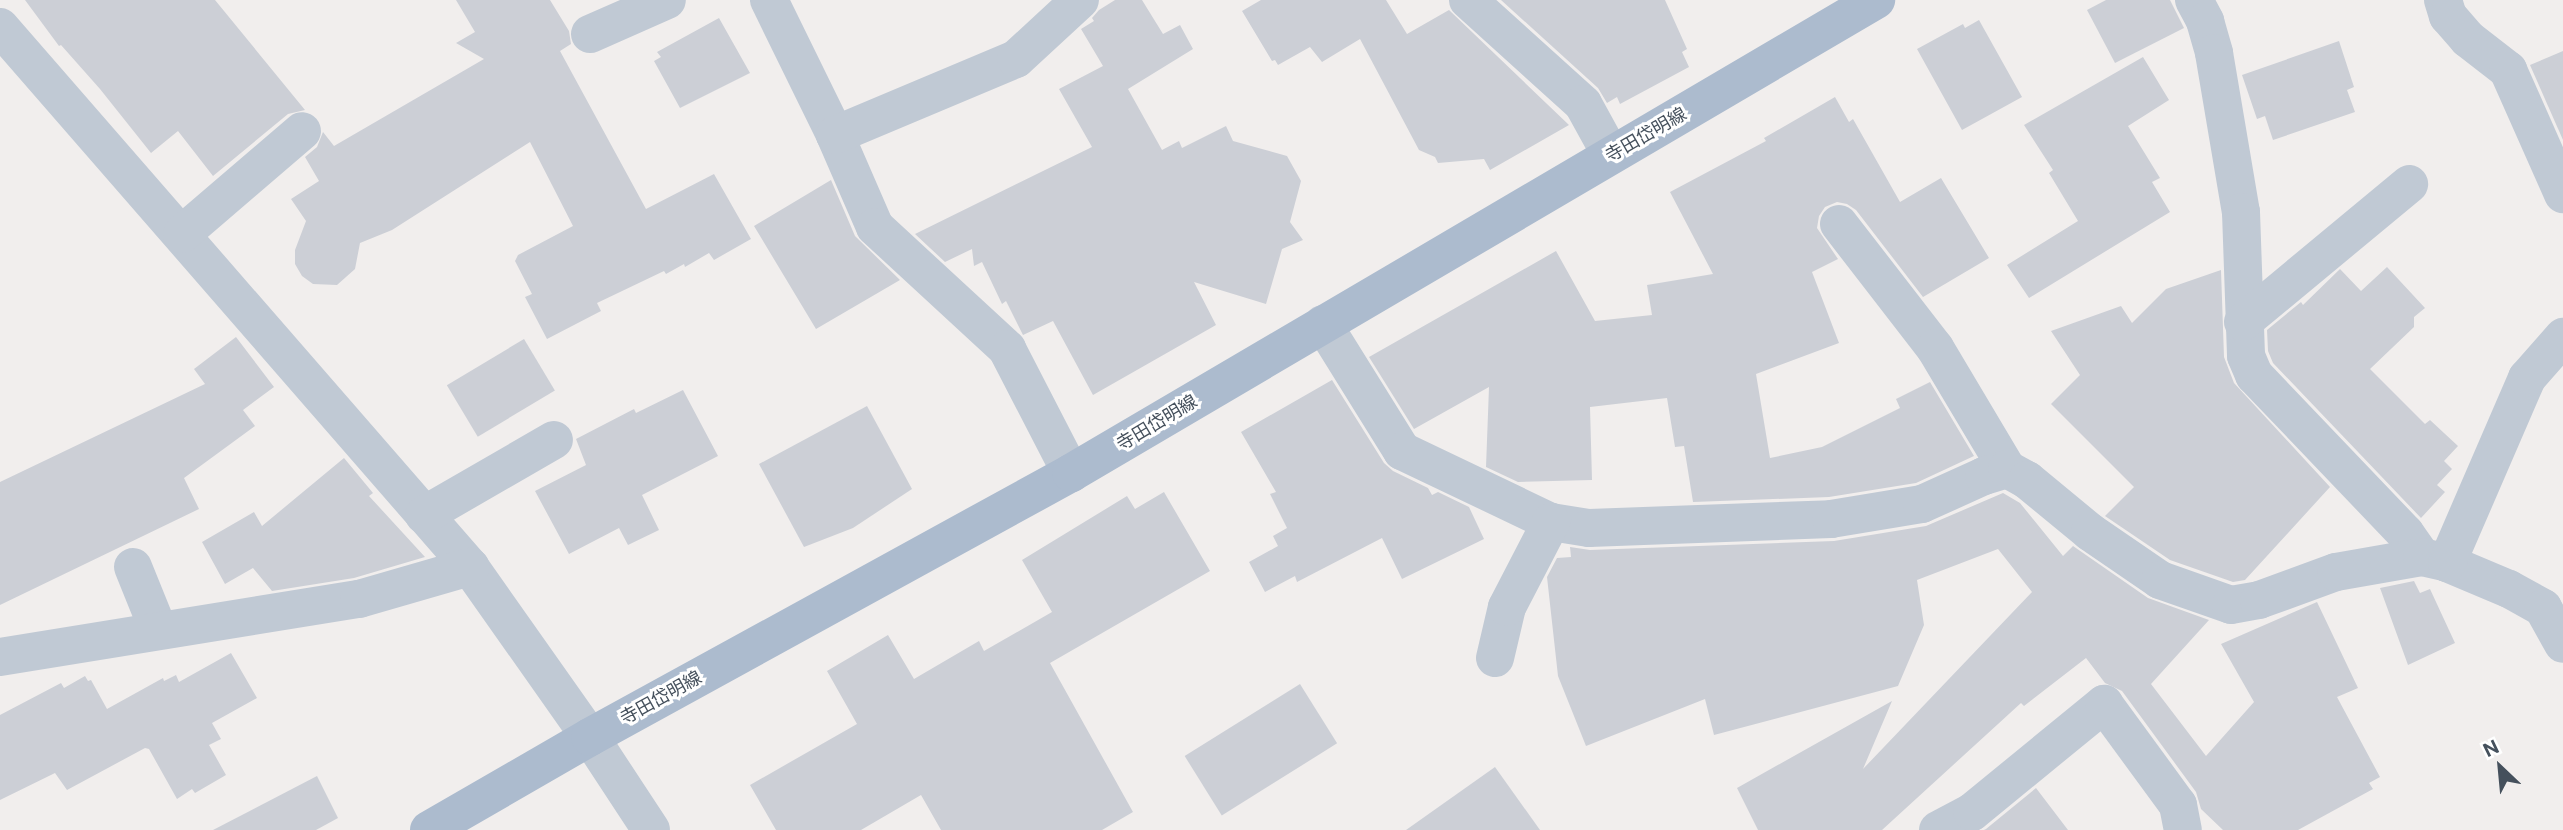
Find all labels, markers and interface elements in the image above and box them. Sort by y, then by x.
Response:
street label: 寺田岱明線 [1602,103,1690,167]
street label: 寺田岱明線 [1113,391,1201,455]
street label: 寺田岱明線 [616,667,706,729]
north arrow [2465,732,2535,802]
text: N [2479,735,2502,761]

